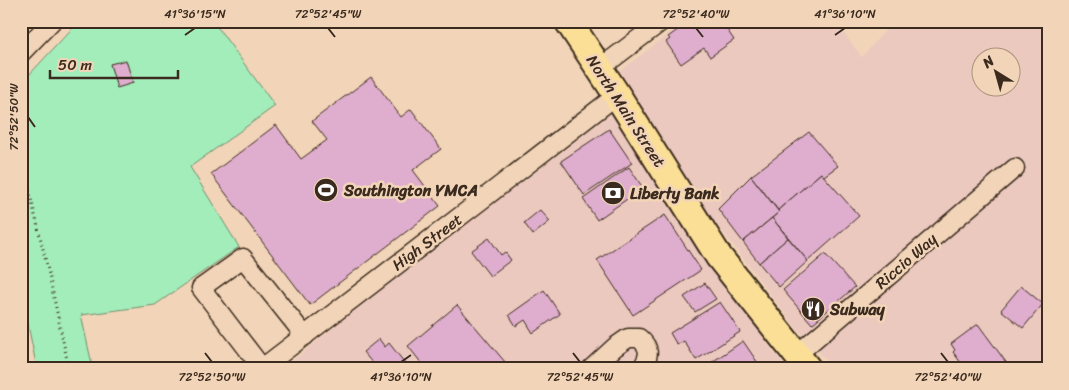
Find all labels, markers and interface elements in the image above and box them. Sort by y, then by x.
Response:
text: 41°36'15"N [164,3,226,25]
text: 72°52'45"W [295,3,362,25]
text: 72°52'40"W [663,3,730,25]
text: 41°36'10"N [814,3,877,25]
scale bar [50,48,178,80]
north arrow [972,48,1022,98]
street label: North Main Street [579,49,673,173]
text: N [976,49,1000,76]
text: 50 m [58,52,93,78]
text: 72°52'50"W [3,83,25,150]
place label: Southington YMCA [343,176,478,205]
sports icon: Southington YMCA [313,177,339,203]
place label: Liberty Bank [630,179,720,208]
bank icon: Liberty Bank [600,180,626,206]
street label: High Street [385,205,469,279]
street label: Riccio Way [868,225,944,297]
place label: Subway [829,295,885,324]
restaurant icon: Subway [800,296,826,322]
text: 72°52'50"W [179,366,246,388]
text: 41°36'10"N [370,366,433,388]
text: 72°52'45"W [547,366,614,388]
text: 72°52'40"W [915,366,982,388]

